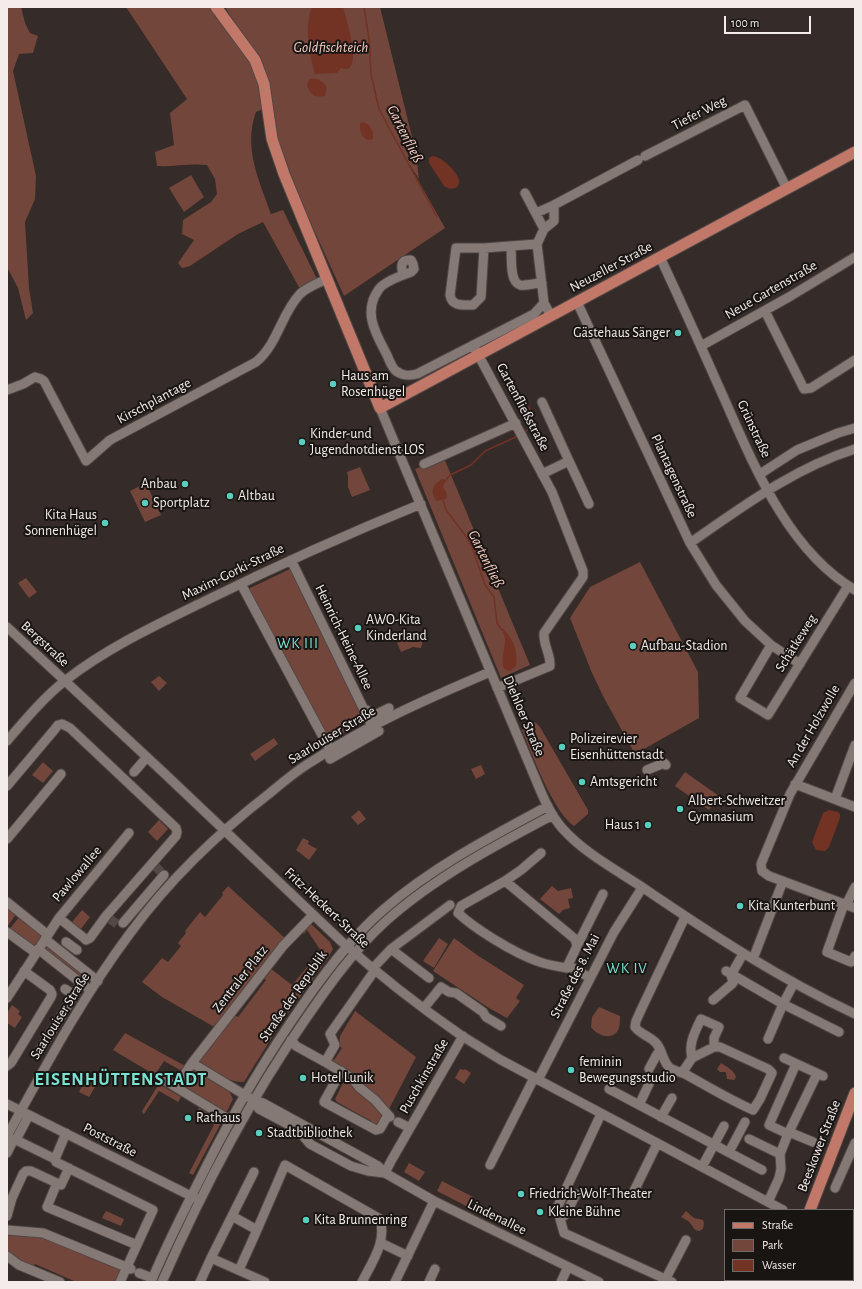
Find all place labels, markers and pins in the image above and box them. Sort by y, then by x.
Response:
place label: Gästehaus Sänger [573,325,670,341]
marker: Gästehaus Sänger [673,328,683,338]
place label: Haus am Rosenhügel [341,368,405,400]
marker: Haus am Rosenhügel [328,379,338,389]
place label: Kinder-und Jugendnotdienst LOS [310,426,425,458]
marker: Kinder-und Jugendnotdienst LOS [297,437,307,447]
place label: Anbau [141,476,177,492]
marker: Anbau [180,479,190,489]
place label: Altbau [238,488,275,504]
marker: Altbau [225,491,235,501]
place label: Sportplatz [153,495,210,511]
marker: Sportplatz [140,498,150,508]
place label: Kita Haus Sonnenhügel [25,507,97,540]
marker: Kita Haus Sonnenhügel [100,518,110,528]
place label: AWO-Kita Kinderland [366,612,427,644]
marker: AWO-Kita Kinderland [353,623,363,633]
place label: Aufbau-Stadion [641,638,728,654]
marker: Aufbau-Stadion [628,641,638,651]
place label: Polizeirevier Eisenhüttenstadt [570,731,664,764]
marker: Polizeirevier Eisenhüttenstadt [557,742,567,752]
place label: Amtsgericht [590,774,657,790]
marker: Amtsgericht [577,777,587,787]
place label: Albert-Schweitzer Gymnasium [688,793,785,826]
marker: Albert-Schweitzer Gymnasium [675,804,685,814]
place label: Haus 1 [605,817,640,833]
marker: Haus 1 [643,820,653,830]
place label: Kita Kunterbunt [748,898,835,914]
marker: Kita Kunterbunt [735,901,745,911]
place label: feminin Bewegungsstudio [579,1054,676,1086]
marker: feminin Bewegungsstudio [566,1065,576,1075]
place label: Hotel Lunik [311,1070,373,1086]
marker: Hotel Lunik [298,1073,308,1083]
place label: Rathaus [196,1110,240,1126]
marker: Rathaus [183,1113,193,1123]
place label: Stadtbibliothek [267,1125,352,1141]
marker: Stadtbibliothek [254,1128,264,1138]
place label: Friedrich-Wolf-Theater [529,1186,652,1202]
marker: Friedrich-Wolf-Theater [516,1189,526,1199]
place label: Kleine Bühne [548,1204,620,1220]
marker: Kleine Bühne [535,1207,545,1217]
place label: Kita Brunnenring [314,1212,407,1228]
marker: Kita Brunnenring [301,1215,311,1225]

